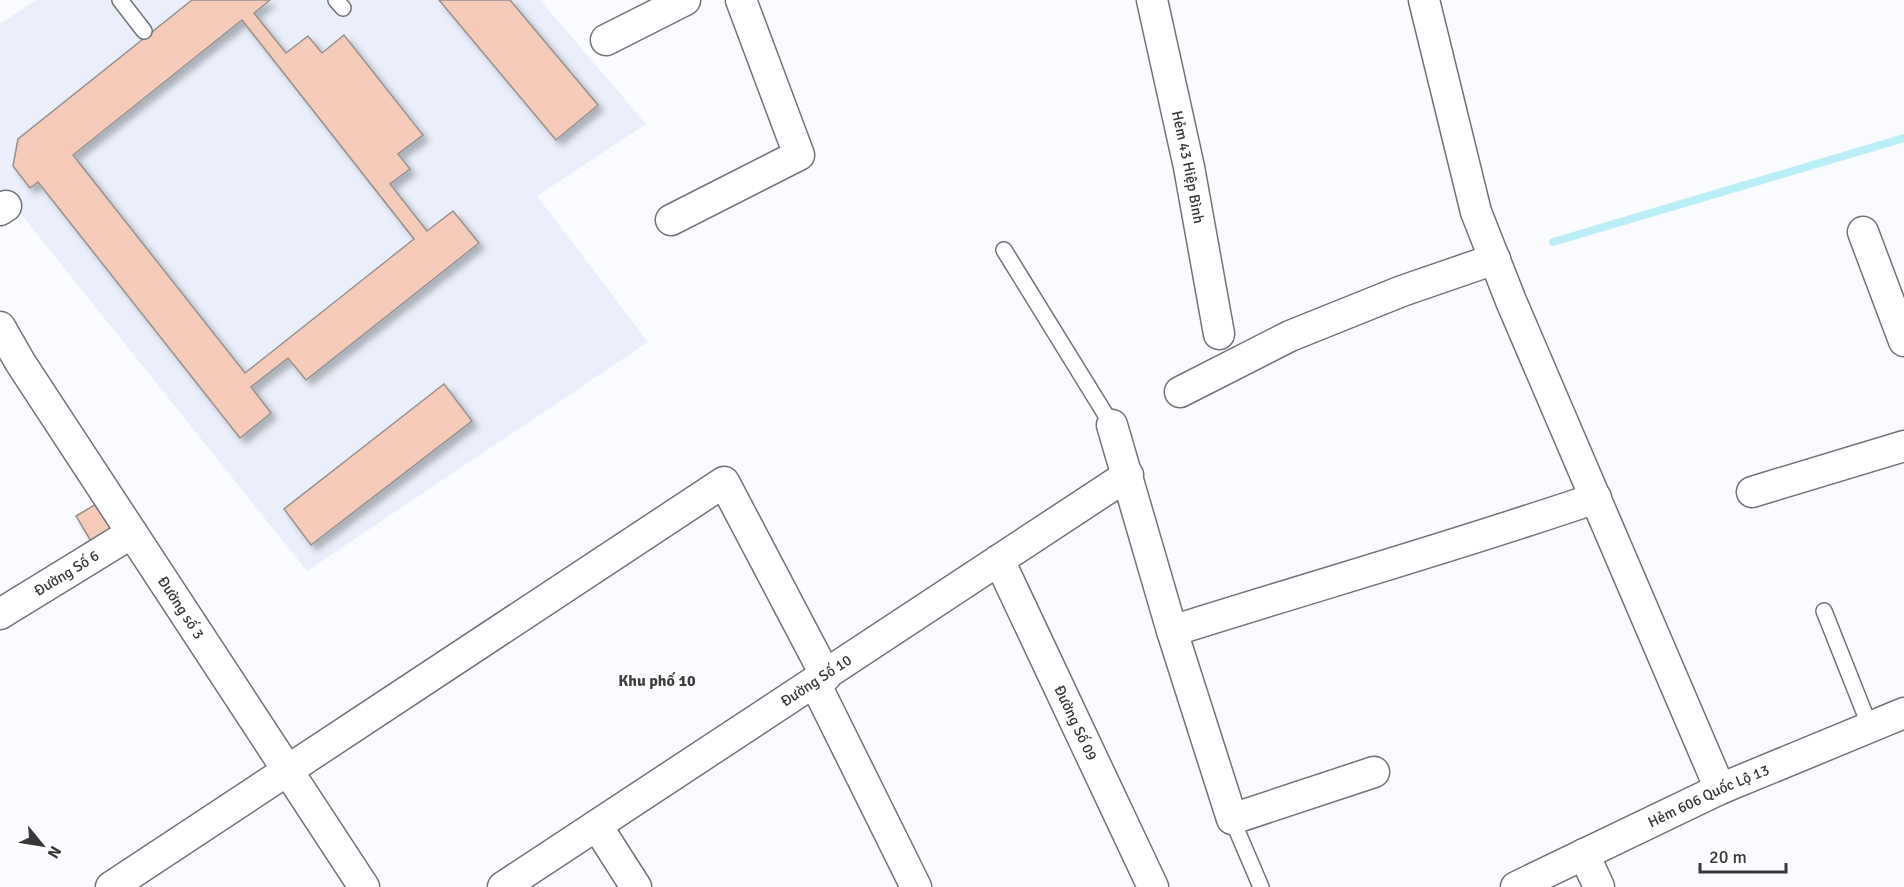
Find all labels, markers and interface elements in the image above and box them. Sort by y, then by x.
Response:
street label: Hẻm 43 Hiệp Bình [1168,109,1208,225]
street label: Đường Số 6 [31,546,102,600]
street label: Đường số 3 [154,573,208,642]
street label: Đường Số 10 [777,651,855,710]
district label: Khu phố 10 [618,671,696,691]
street label: Đường Số 09 [1050,682,1101,763]
street label: Hẻm 606 Quốc Lộ 13 [1645,761,1772,831]
north arrow [12,815,72,875]
scale bar [1700,836,1786,874]
text: N [43,842,66,862]
text: 20 m [1709,846,1747,868]

